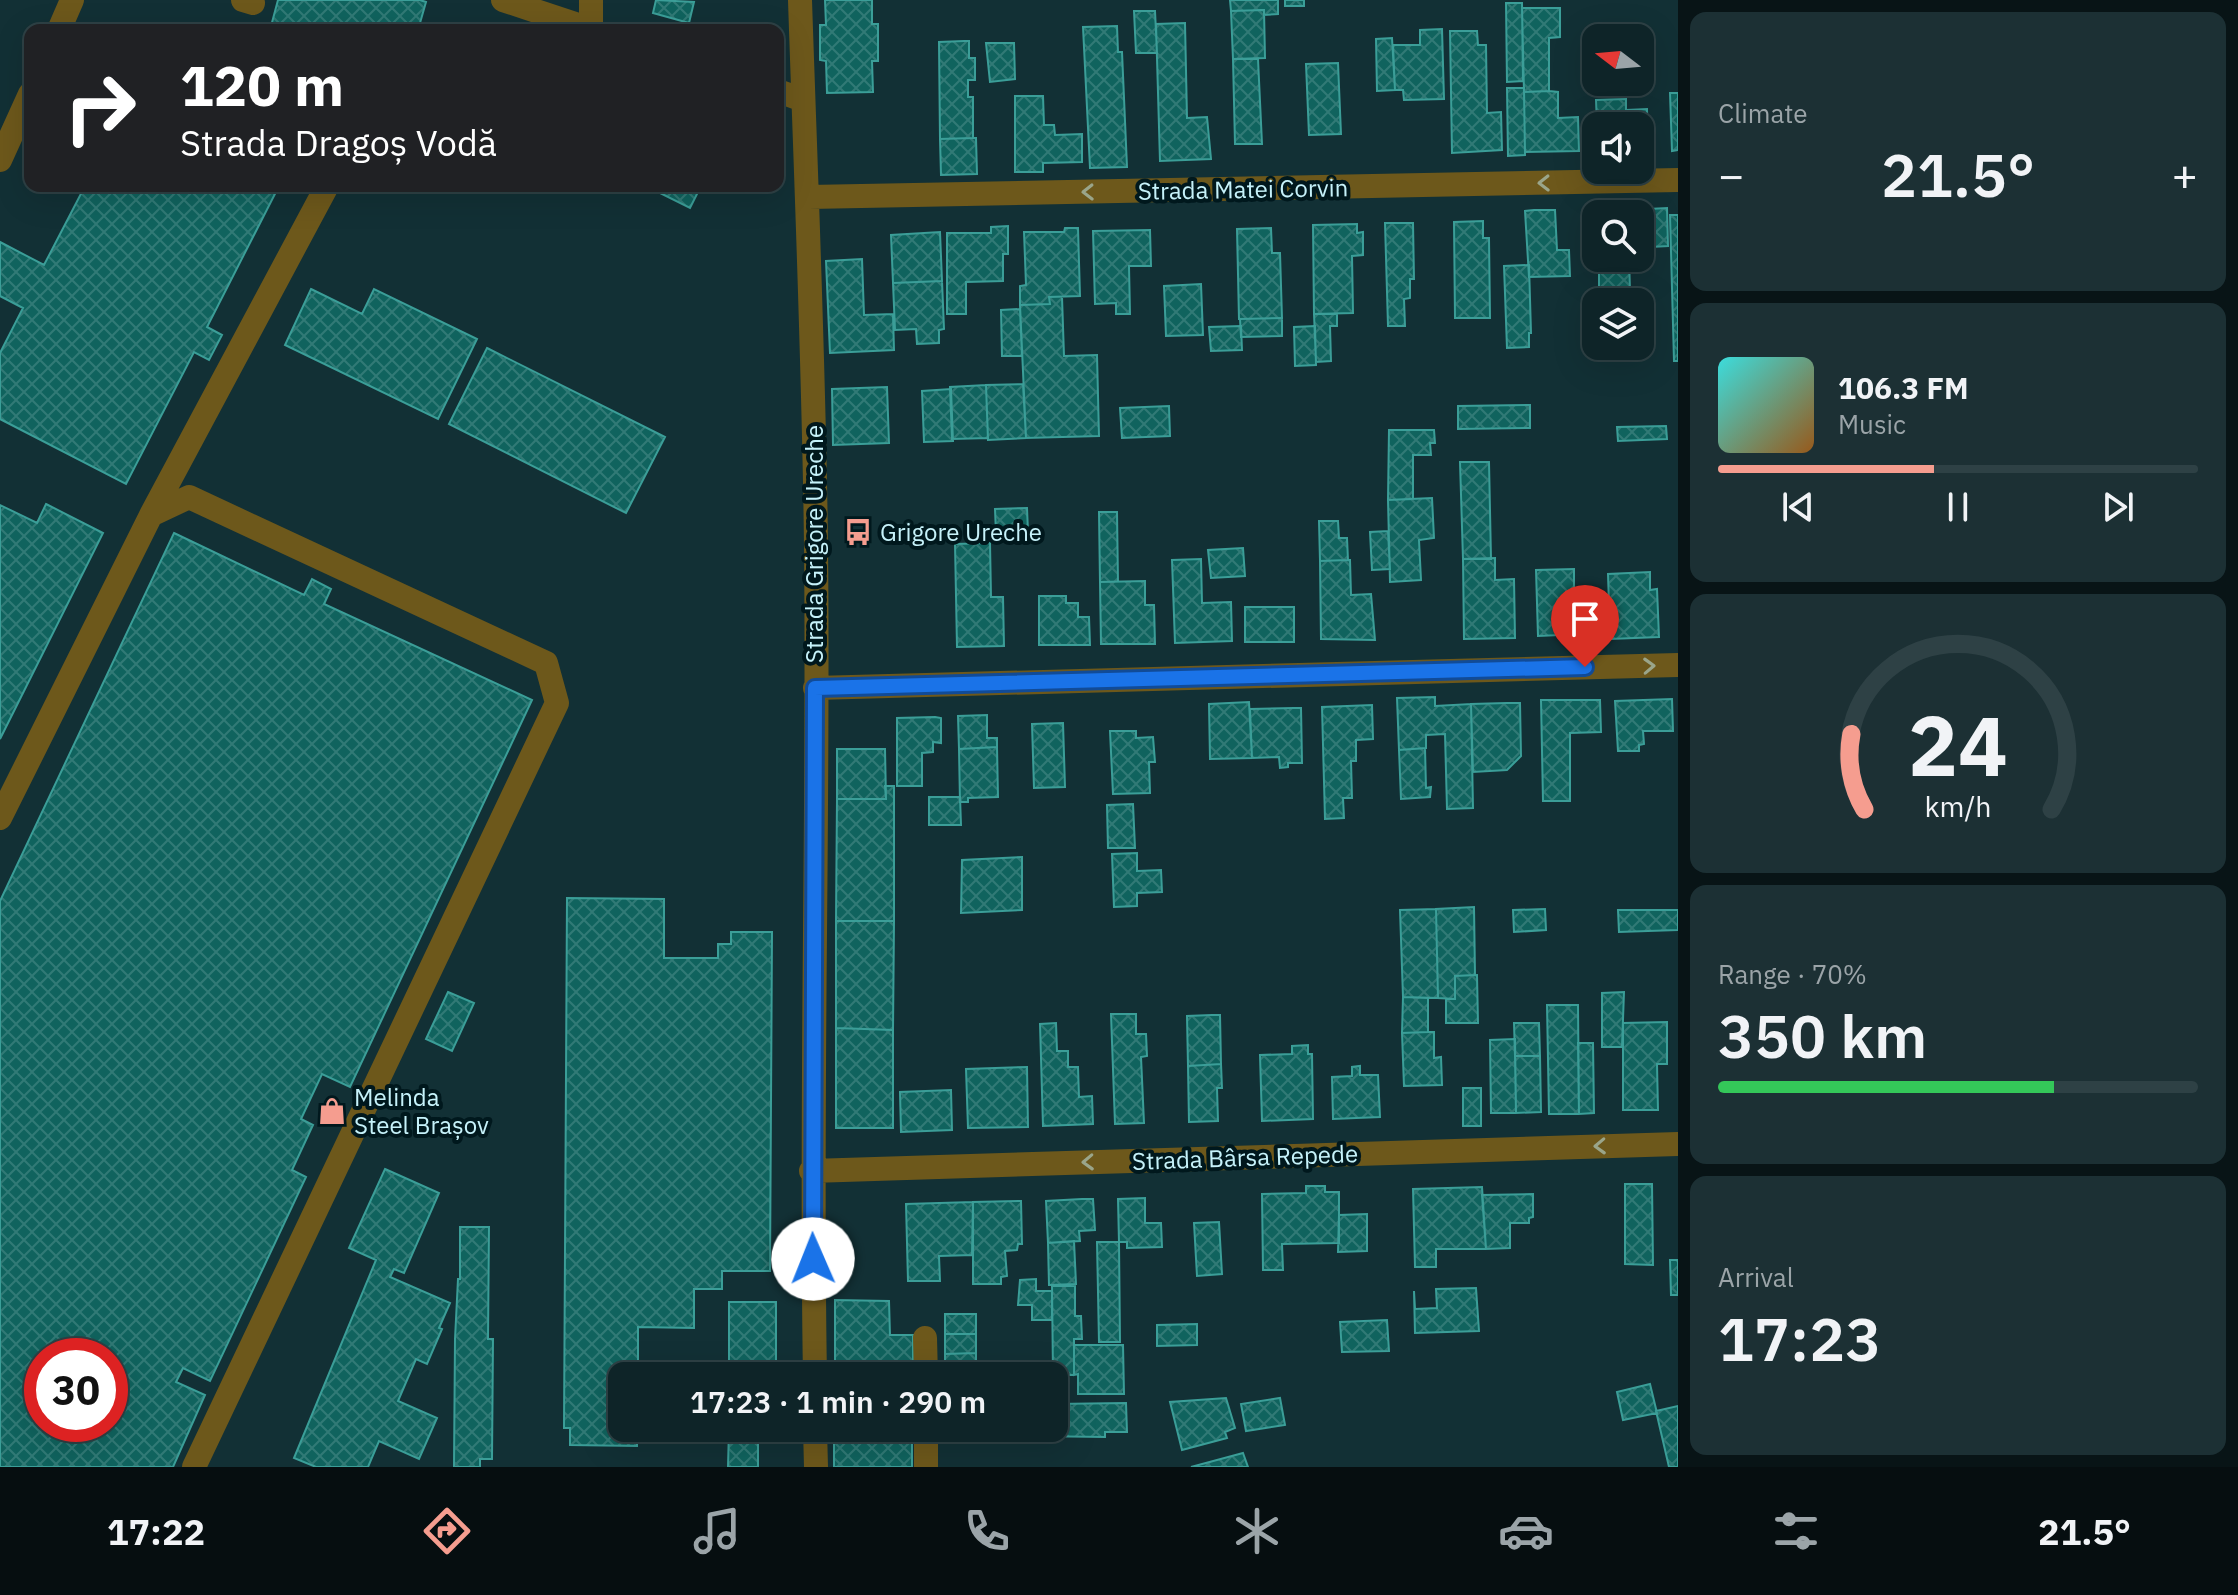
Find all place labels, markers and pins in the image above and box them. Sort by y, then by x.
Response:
place label: Grigore Ureche [880,516,1042,548]
bus stop icon: Grigore Ureche [843,517,873,547]
pin [1551,585,1619,667]
place label: Melinda Steel Brașov [354,1081,489,1141]
shop icon: Melinda Steel Brașov [317,1096,347,1126]

